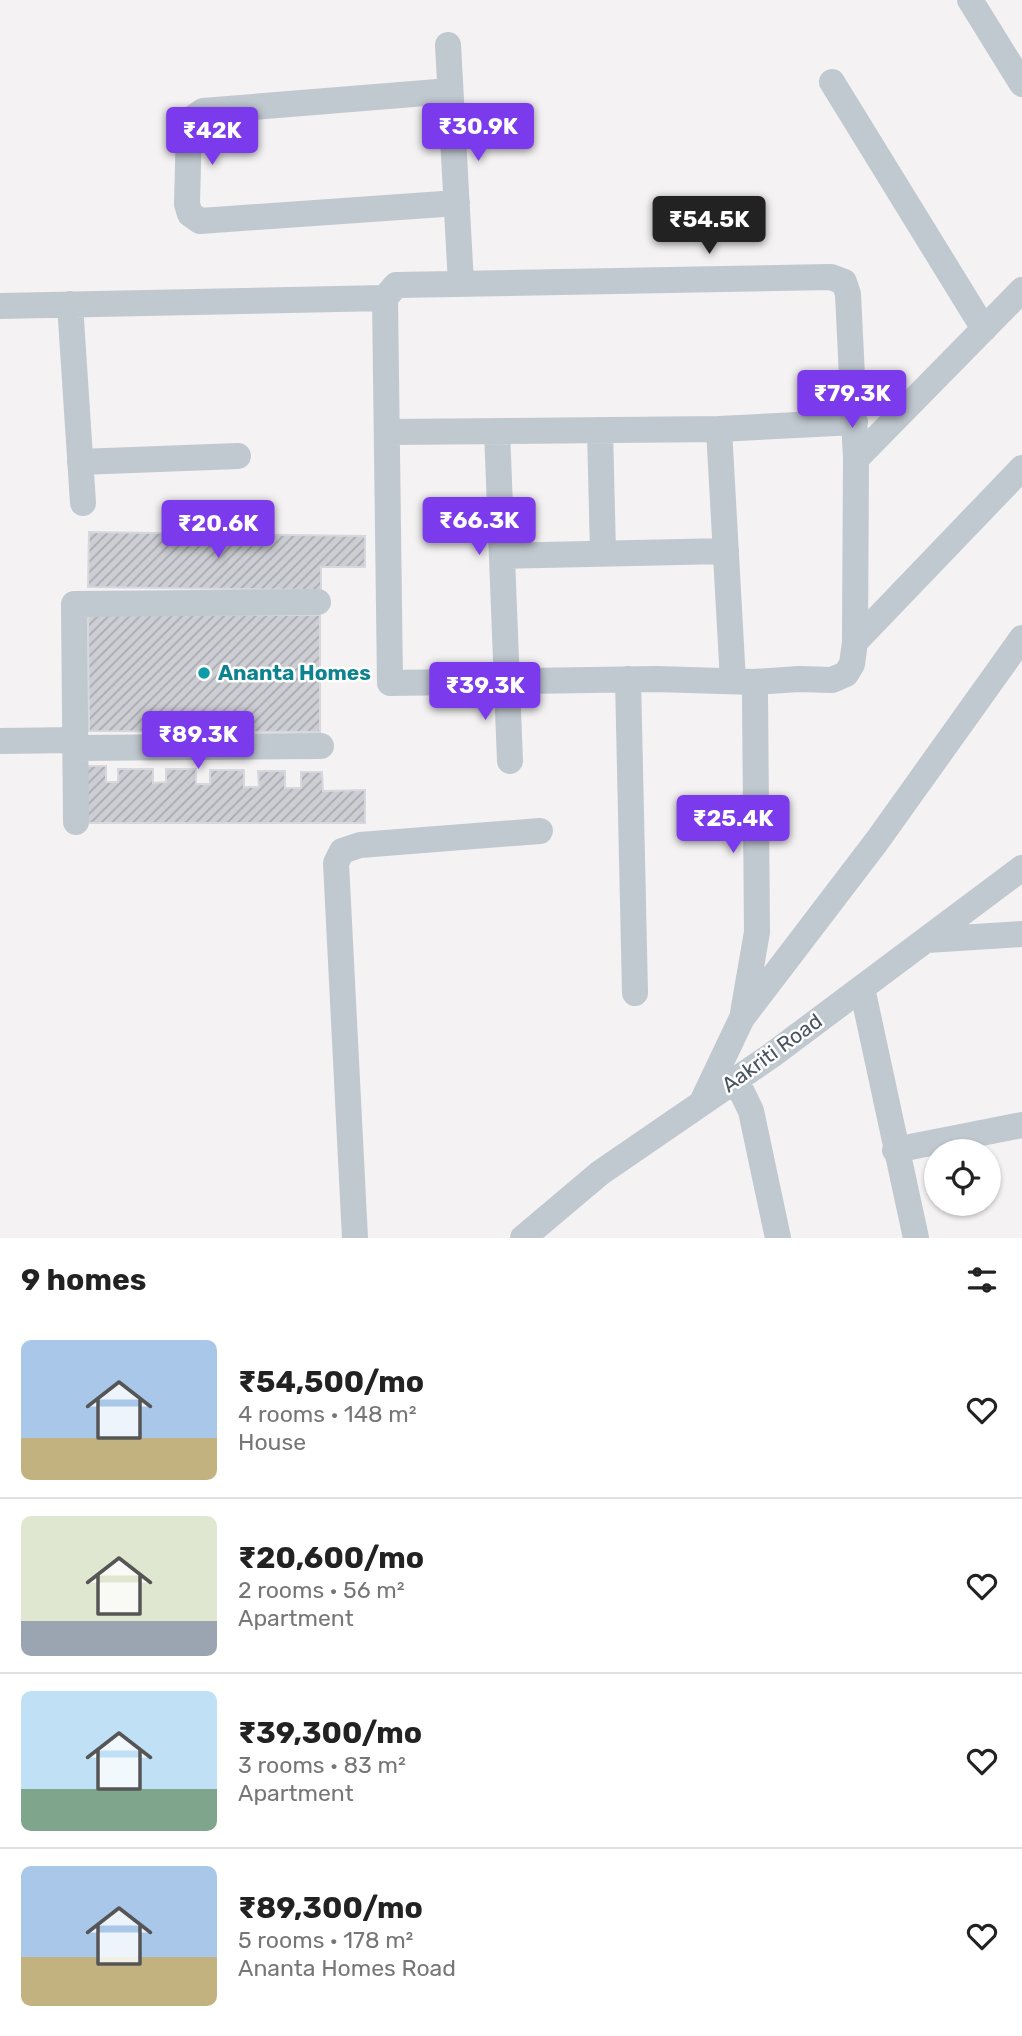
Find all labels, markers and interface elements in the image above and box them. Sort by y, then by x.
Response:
pin: ₹30.9K [421,104,535,163]
pin: ₹42K [171,108,253,167]
text: ₹30.9K [438,112,518,140]
text: ₹42K [182,116,242,144]
pin: ₹54.5K [652,196,766,256]
text: ₹54.5K [669,205,749,233]
pin: ₹79.3K [795,370,909,430]
text: ₹79.3K [813,379,891,407]
pin: ₹66.3K [422,498,536,557]
pin: ₹20.6K [161,500,275,560]
text: ₹66.3K [439,506,519,534]
text: ₹20.6K [178,509,258,537]
place label: Ananta Homes [218,660,371,685]
pin: ₹39.3K [428,662,542,722]
marker: Ananta Homes [196,665,212,681]
text: ₹39.3K [445,671,525,699]
pin: ₹89.3K [141,712,255,771]
text: ₹89.3K [158,720,238,748]
pin: ₹25.4K [676,796,790,855]
text: ₹25.4K [693,804,773,832]
street label: Aakriti Road [717,1008,827,1097]
map controls [924,1139,1001,1216]
button: locate [924,1139,1001,1216]
icon: filters [963,1261,1001,1299]
text: 9 homes [21,1262,146,1298]
text: ₹54,500/mo [238,1364,424,1400]
icon: home [77,1368,161,1452]
icon: heart [963,1391,1001,1429]
text: 4 rooms · 148 m² [238,1400,417,1428]
text: House [238,1428,306,1456]
text: ₹20,600/mo [238,1540,424,1576]
icon: home [77,1544,161,1628]
icon: heart [963,1567,1001,1605]
text: 2 rooms · 56 m² [238,1576,405,1604]
text: Apartment [238,1604,354,1632]
text: ₹39,300/mo [238,1715,422,1751]
icon: home [77,1719,161,1803]
icon: heart [963,1742,1001,1780]
text: 3 rooms · 83 m² [238,1751,406,1779]
text: Apartment [238,1779,354,1807]
text: ₹89,300/mo [238,1890,423,1926]
icon: home [77,1894,161,1978]
icon: heart [963,1917,1001,1955]
text: 5 rooms · 178 m² [238,1926,413,1954]
text: Ananta Homes Road [238,1954,456,1982]

